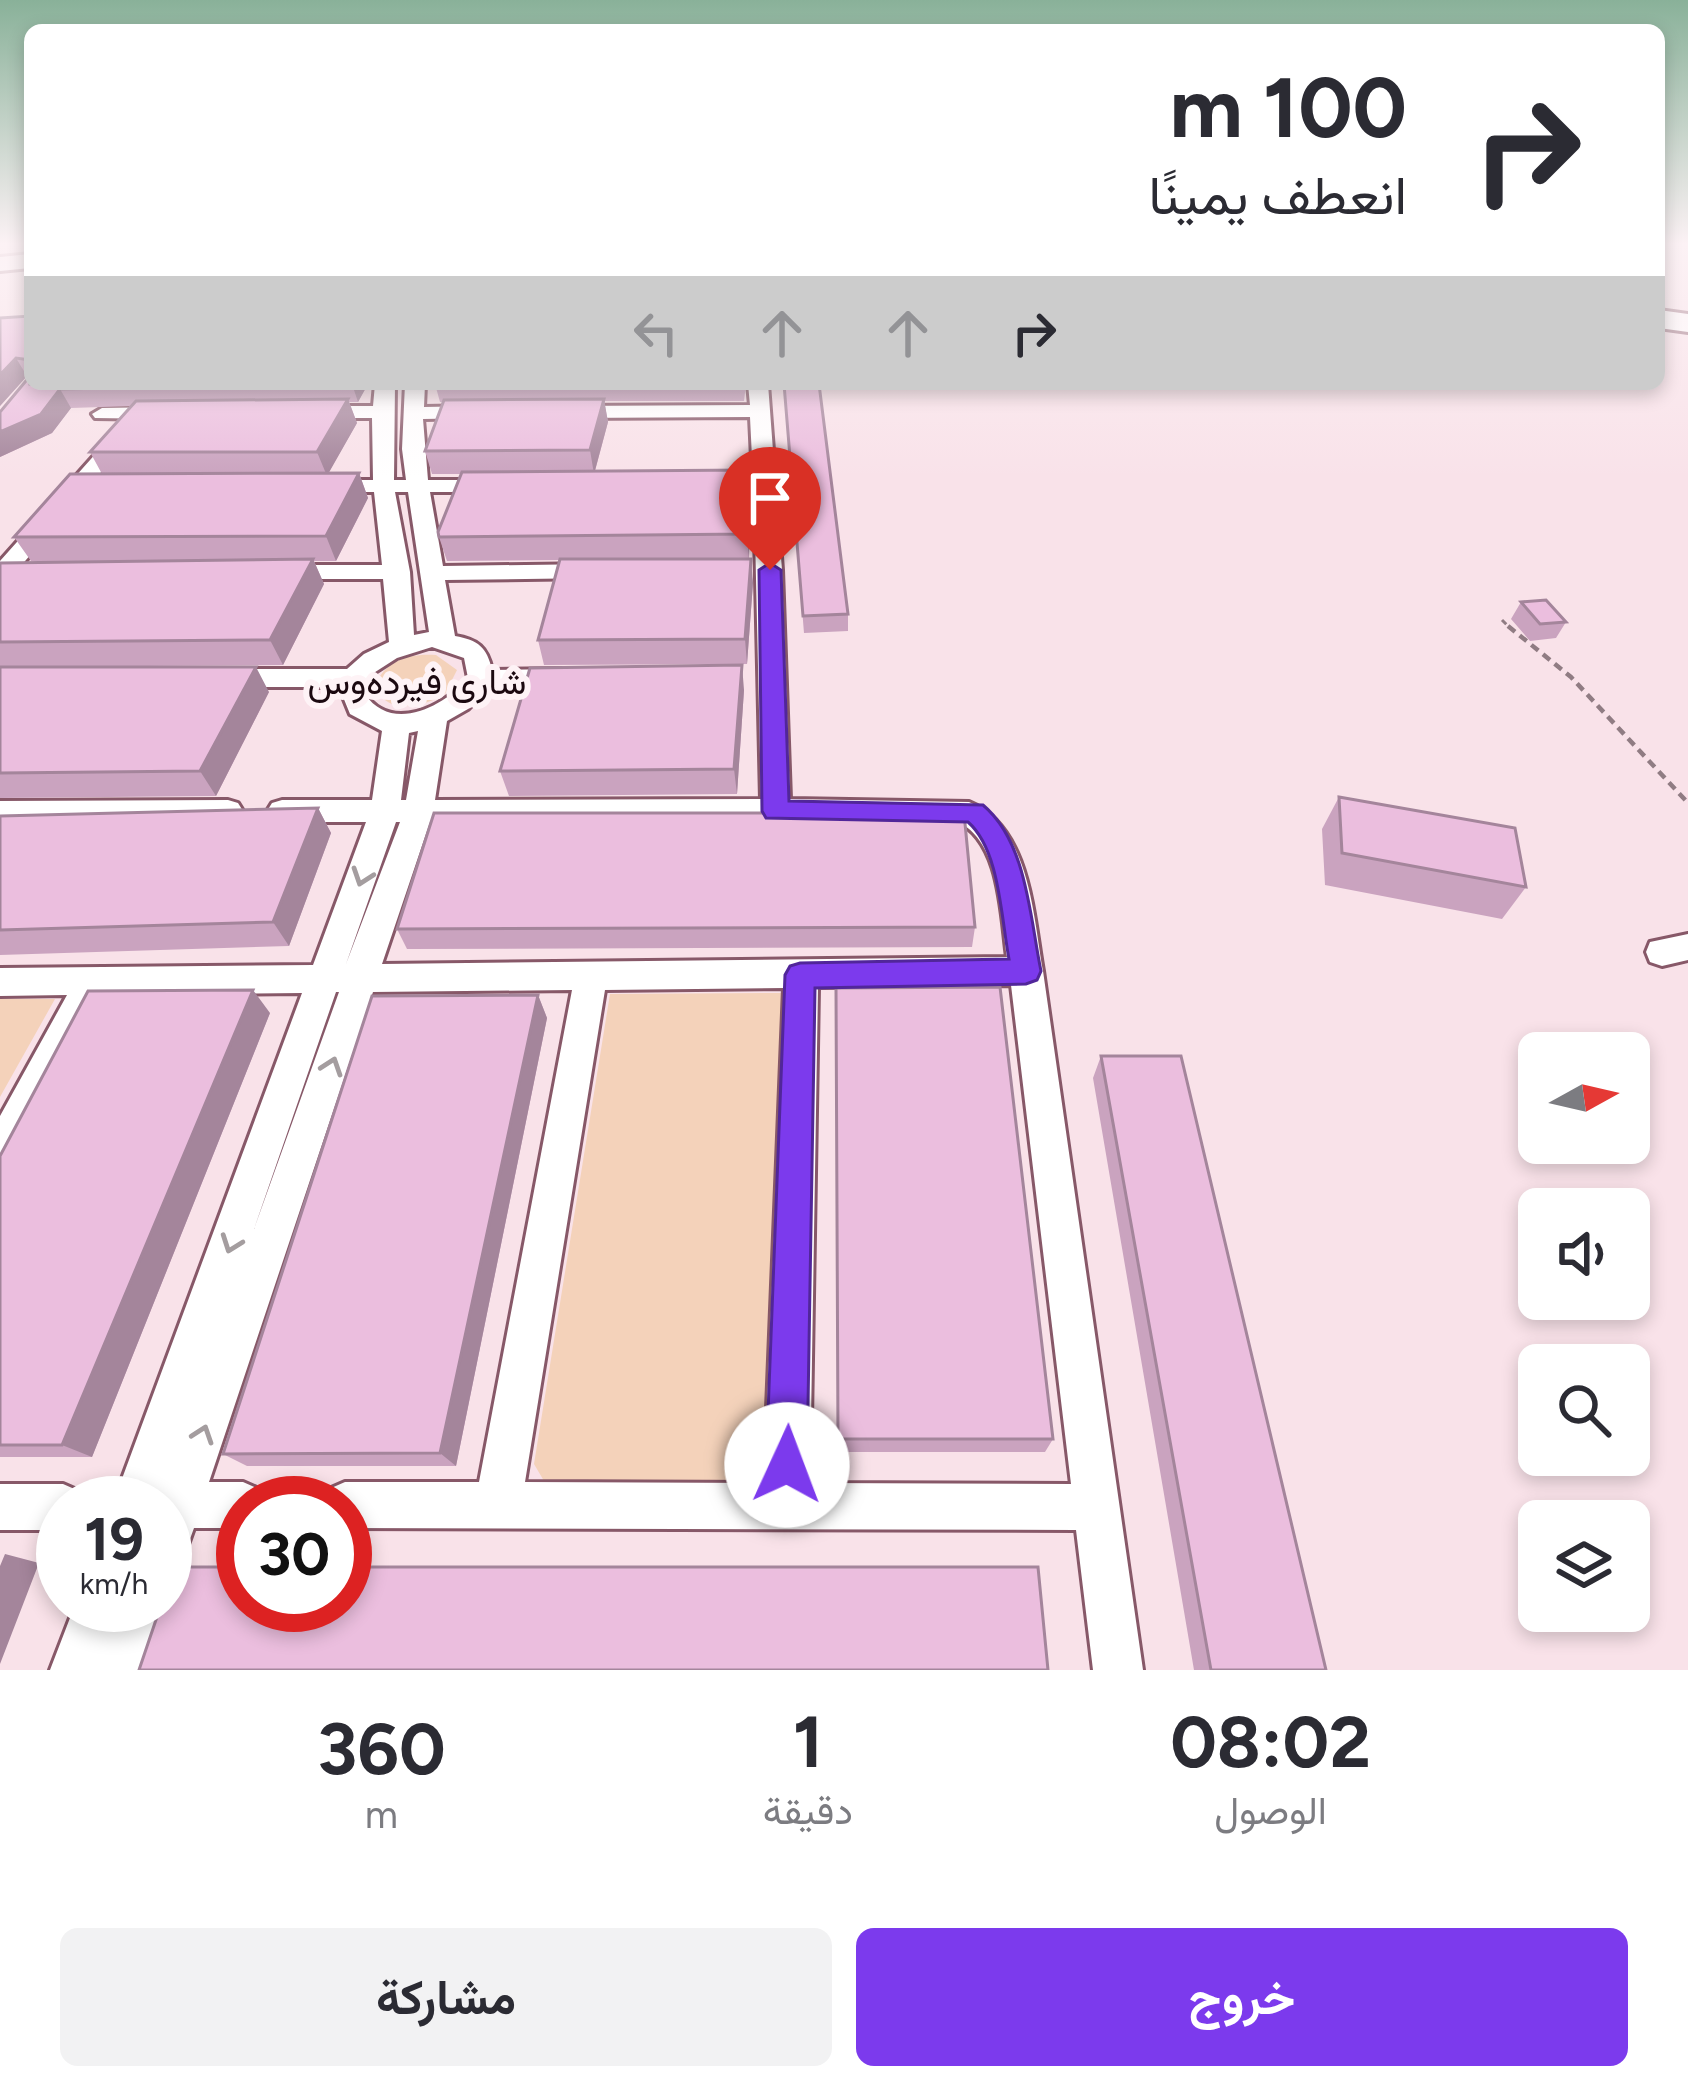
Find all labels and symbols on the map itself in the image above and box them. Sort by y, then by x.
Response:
pin [719,447,821,570]
district label: شاری فیردەوس [308,660,526,704]
one-way arrow [352,866,377,887]
north arrow [1518,1032,1650,1164]
one-way arrow [318,1057,342,1078]
one-way arrow [220,1232,245,1253]
position arrow [724,1402,850,1528]
one-way arrow [189,1425,213,1446]
speed limit sign: 30 [216,1476,372,1632]

